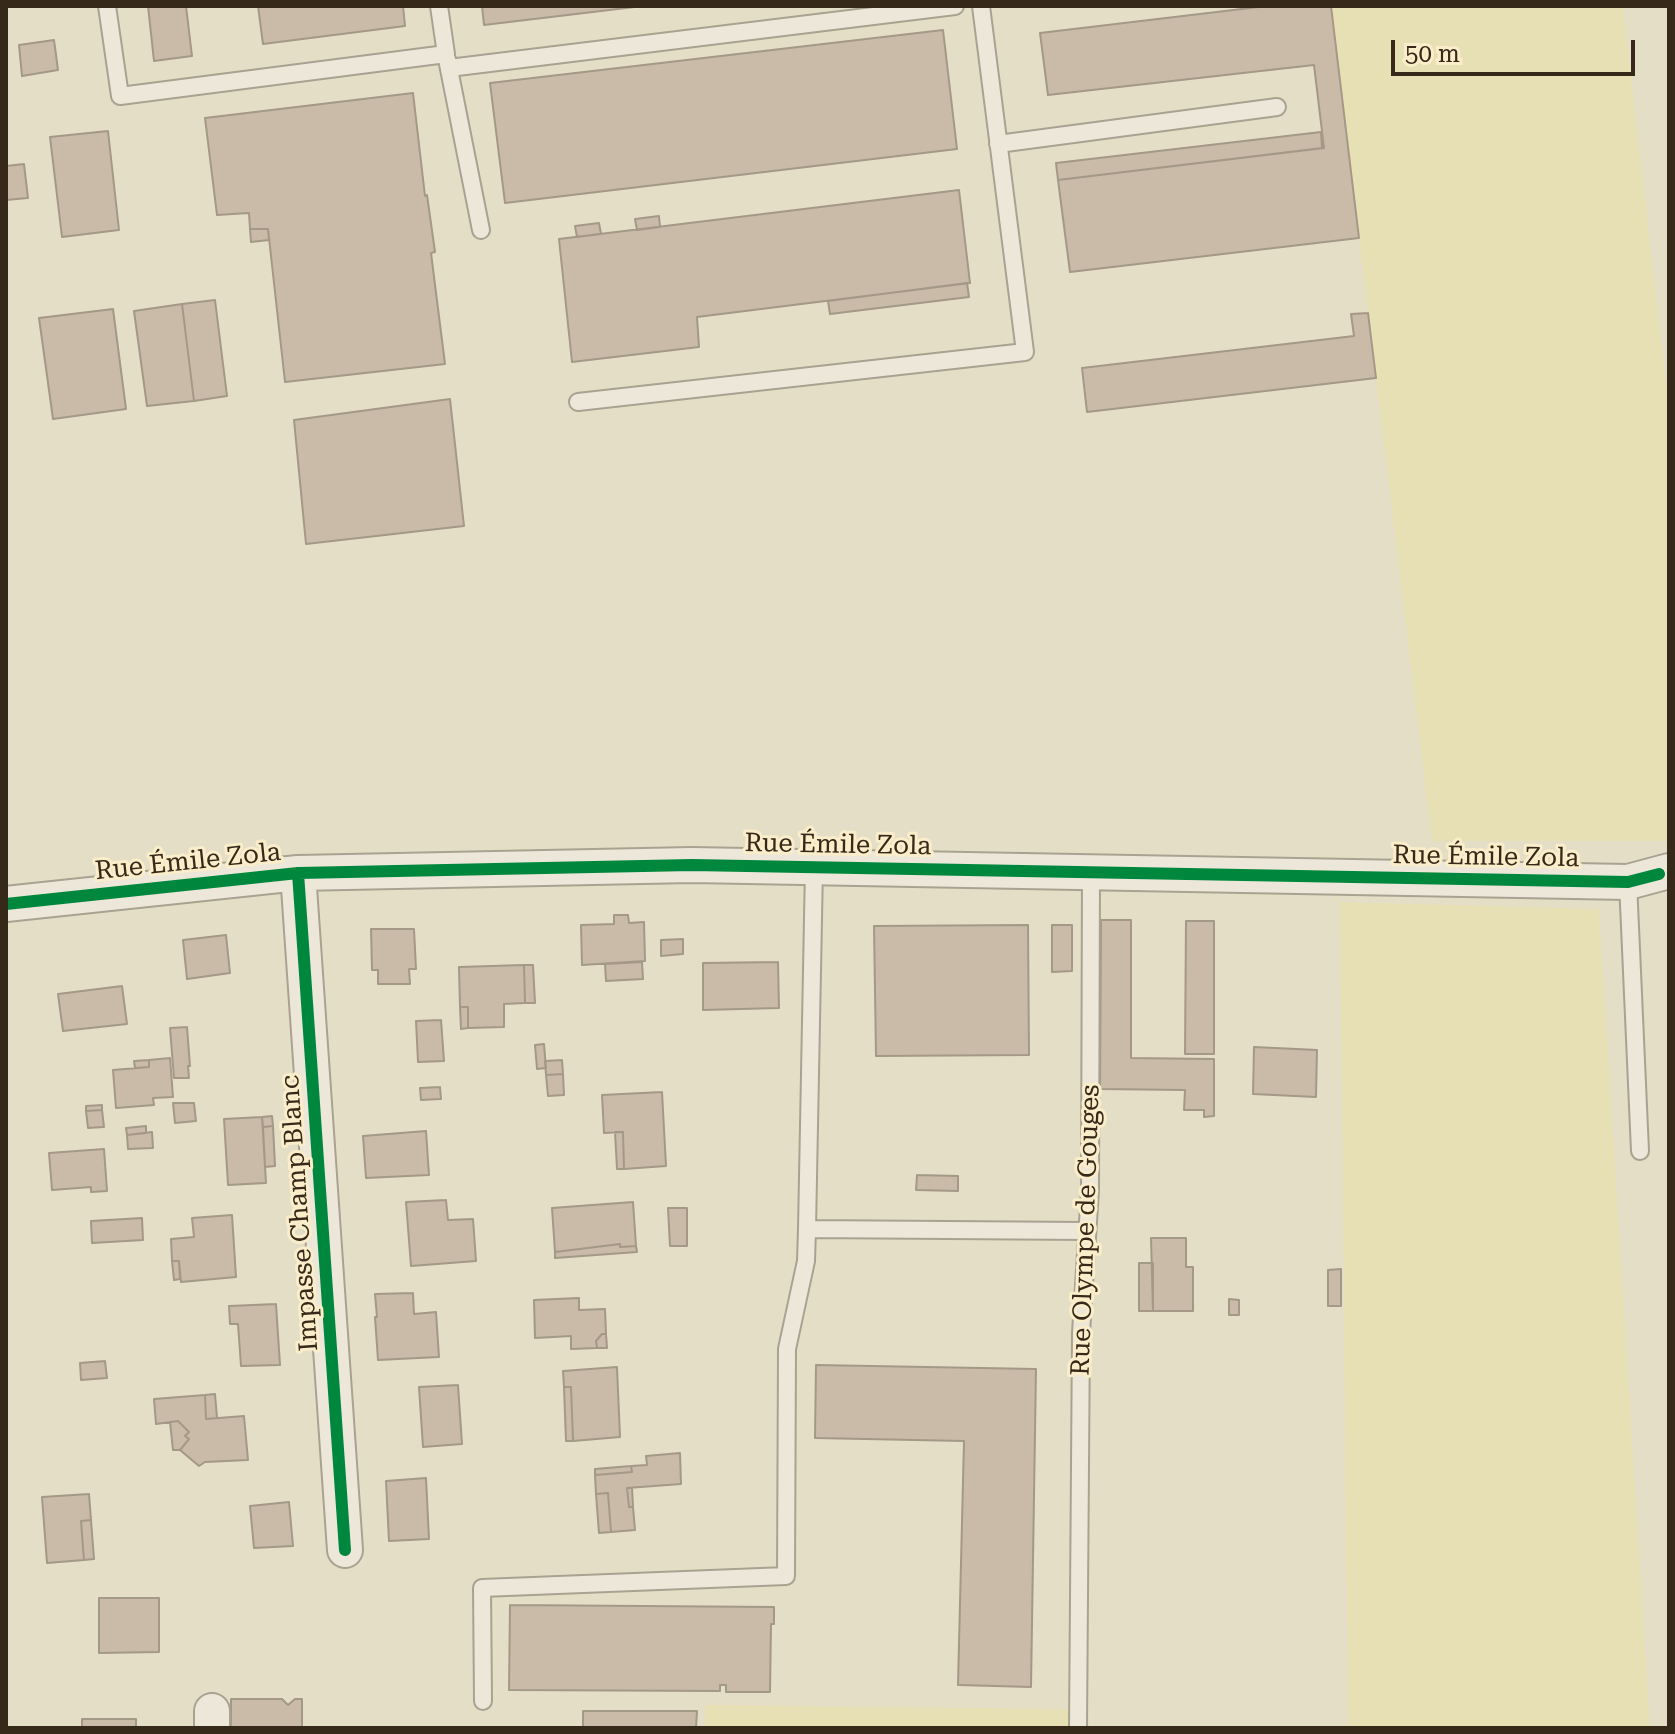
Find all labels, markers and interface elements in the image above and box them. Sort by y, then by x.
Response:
scale bar [1395,24,1639,74]
text: 50 m [1405,40,1460,68]
street label: Rue Émile Zola [744,828,932,862]
street label: Rue Émile Zola [94,837,282,887]
street label: Rue Émile Zola [1392,840,1580,874]
street label: Impasse Champ Blanc [275,1074,325,1352]
street label: Rue Olympe de Gouges [1065,1084,1107,1376]

